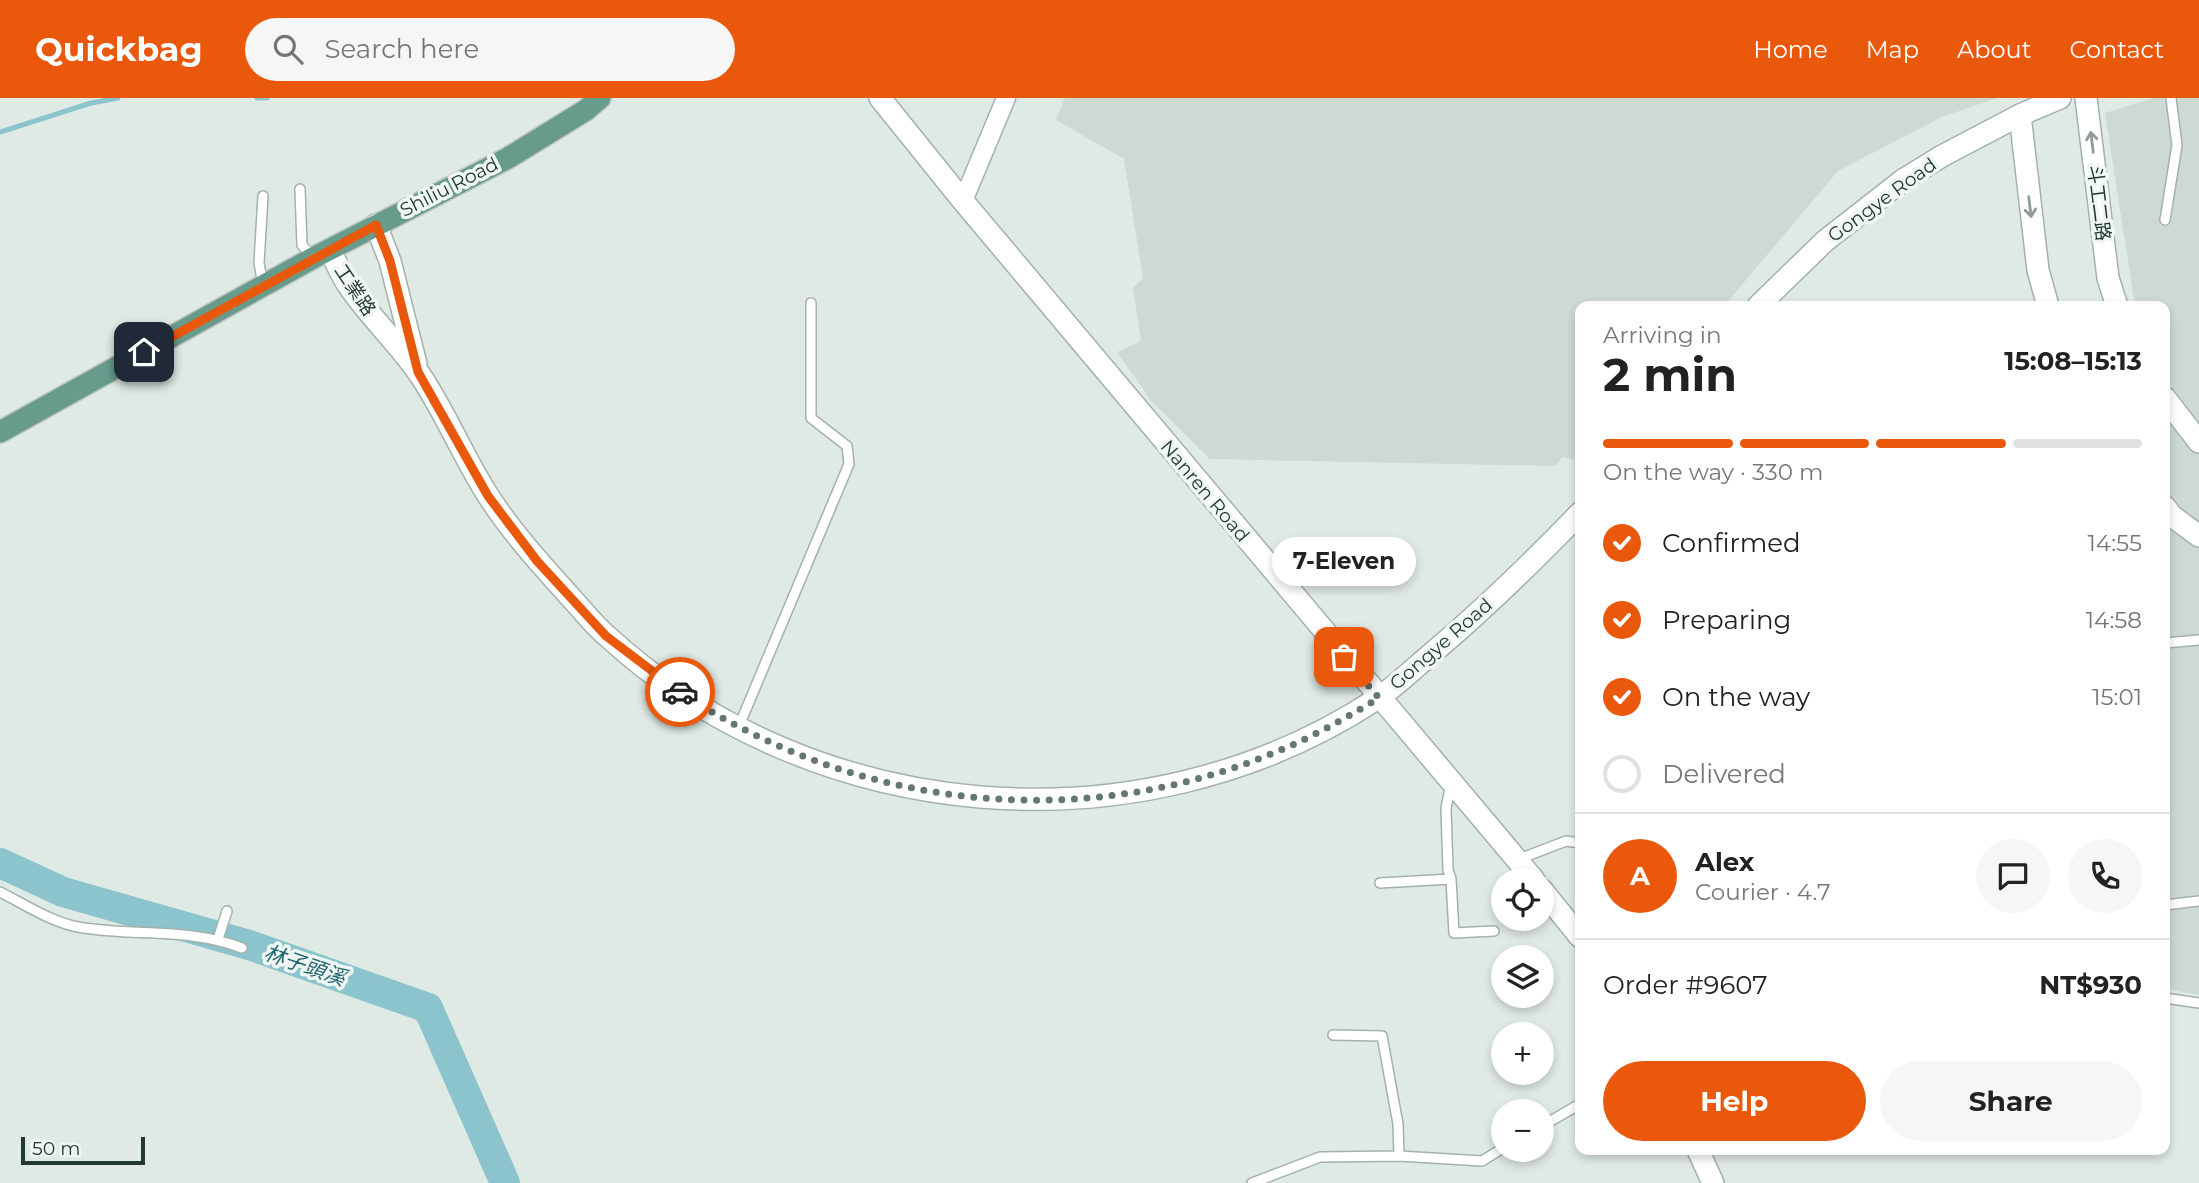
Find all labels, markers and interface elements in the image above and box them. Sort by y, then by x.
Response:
search box [245,18,735,81]
text: Quickbag [35,29,203,69]
icon: search [269,30,307,68]
text: Search here [325,33,479,65]
text: Home [1753,35,1828,64]
text: Map [1866,35,1919,64]
text: About [1957,35,2031,64]
text: Contact [2069,35,2164,64]
one-way arrow [2085,131,2098,154]
street label: Shiliu Road [396,152,502,222]
street label: Gongye Road [1823,153,1941,247]
street label: 斗工二路 [2083,164,2115,242]
one-way arrow [2024,195,2037,218]
street label: 工業路 [330,260,380,320]
text: Arriving in [1603,321,1722,349]
pin [114,322,174,382]
icon: home [125,333,163,371]
text: 15:08–15:13 [2004,345,2142,377]
text: 2 min [1603,346,1737,403]
street label: Nanren Road [1156,435,1254,547]
text: On the way · 330 m [1603,458,1823,486]
icon: check [1603,524,1641,562]
text: Confirmed [1662,527,1801,559]
text: 14:55 [2088,529,2142,557]
callout: 7-Eleven [1272,538,1416,587]
text: 7-Eleven [1293,547,1395,575]
street label: Gongye Road [1385,593,1497,695]
icon: check [1603,601,1641,639]
text: Preparing [1662,604,1791,636]
text: 14:58 [2086,606,2142,634]
pin [1314,627,1374,687]
icon: bag [1325,638,1363,676]
courier [645,657,715,727]
icon: car [661,673,699,711]
icon: check [1603,678,1641,716]
text: On the way [1662,681,1810,713]
text: 15:01 [2092,683,2142,711]
text: Delivered [1662,758,1786,790]
button: chat [1976,839,2050,913]
button: phone [2068,839,2142,913]
text: Alex [1695,846,1754,878]
text: A [1630,860,1650,892]
map controls [1491,868,1554,1162]
button: locate [1491,868,1554,931]
text: Courier · 4.7 [1695,878,1831,906]
water label: 林子頭溪 [261,940,352,991]
button: layers [1491,945,1554,1008]
text: Order #9607 [1603,969,1768,1001]
text: NT$930 [2039,969,2142,1001]
button: + [1491,1022,1554,1085]
button: Help [1603,1061,1866,1141]
button: Share [1880,1061,2142,1141]
button: − [1491,1099,1554,1162]
scale bar [21,1134,145,1166]
text: 50 m [32,1137,80,1160]

